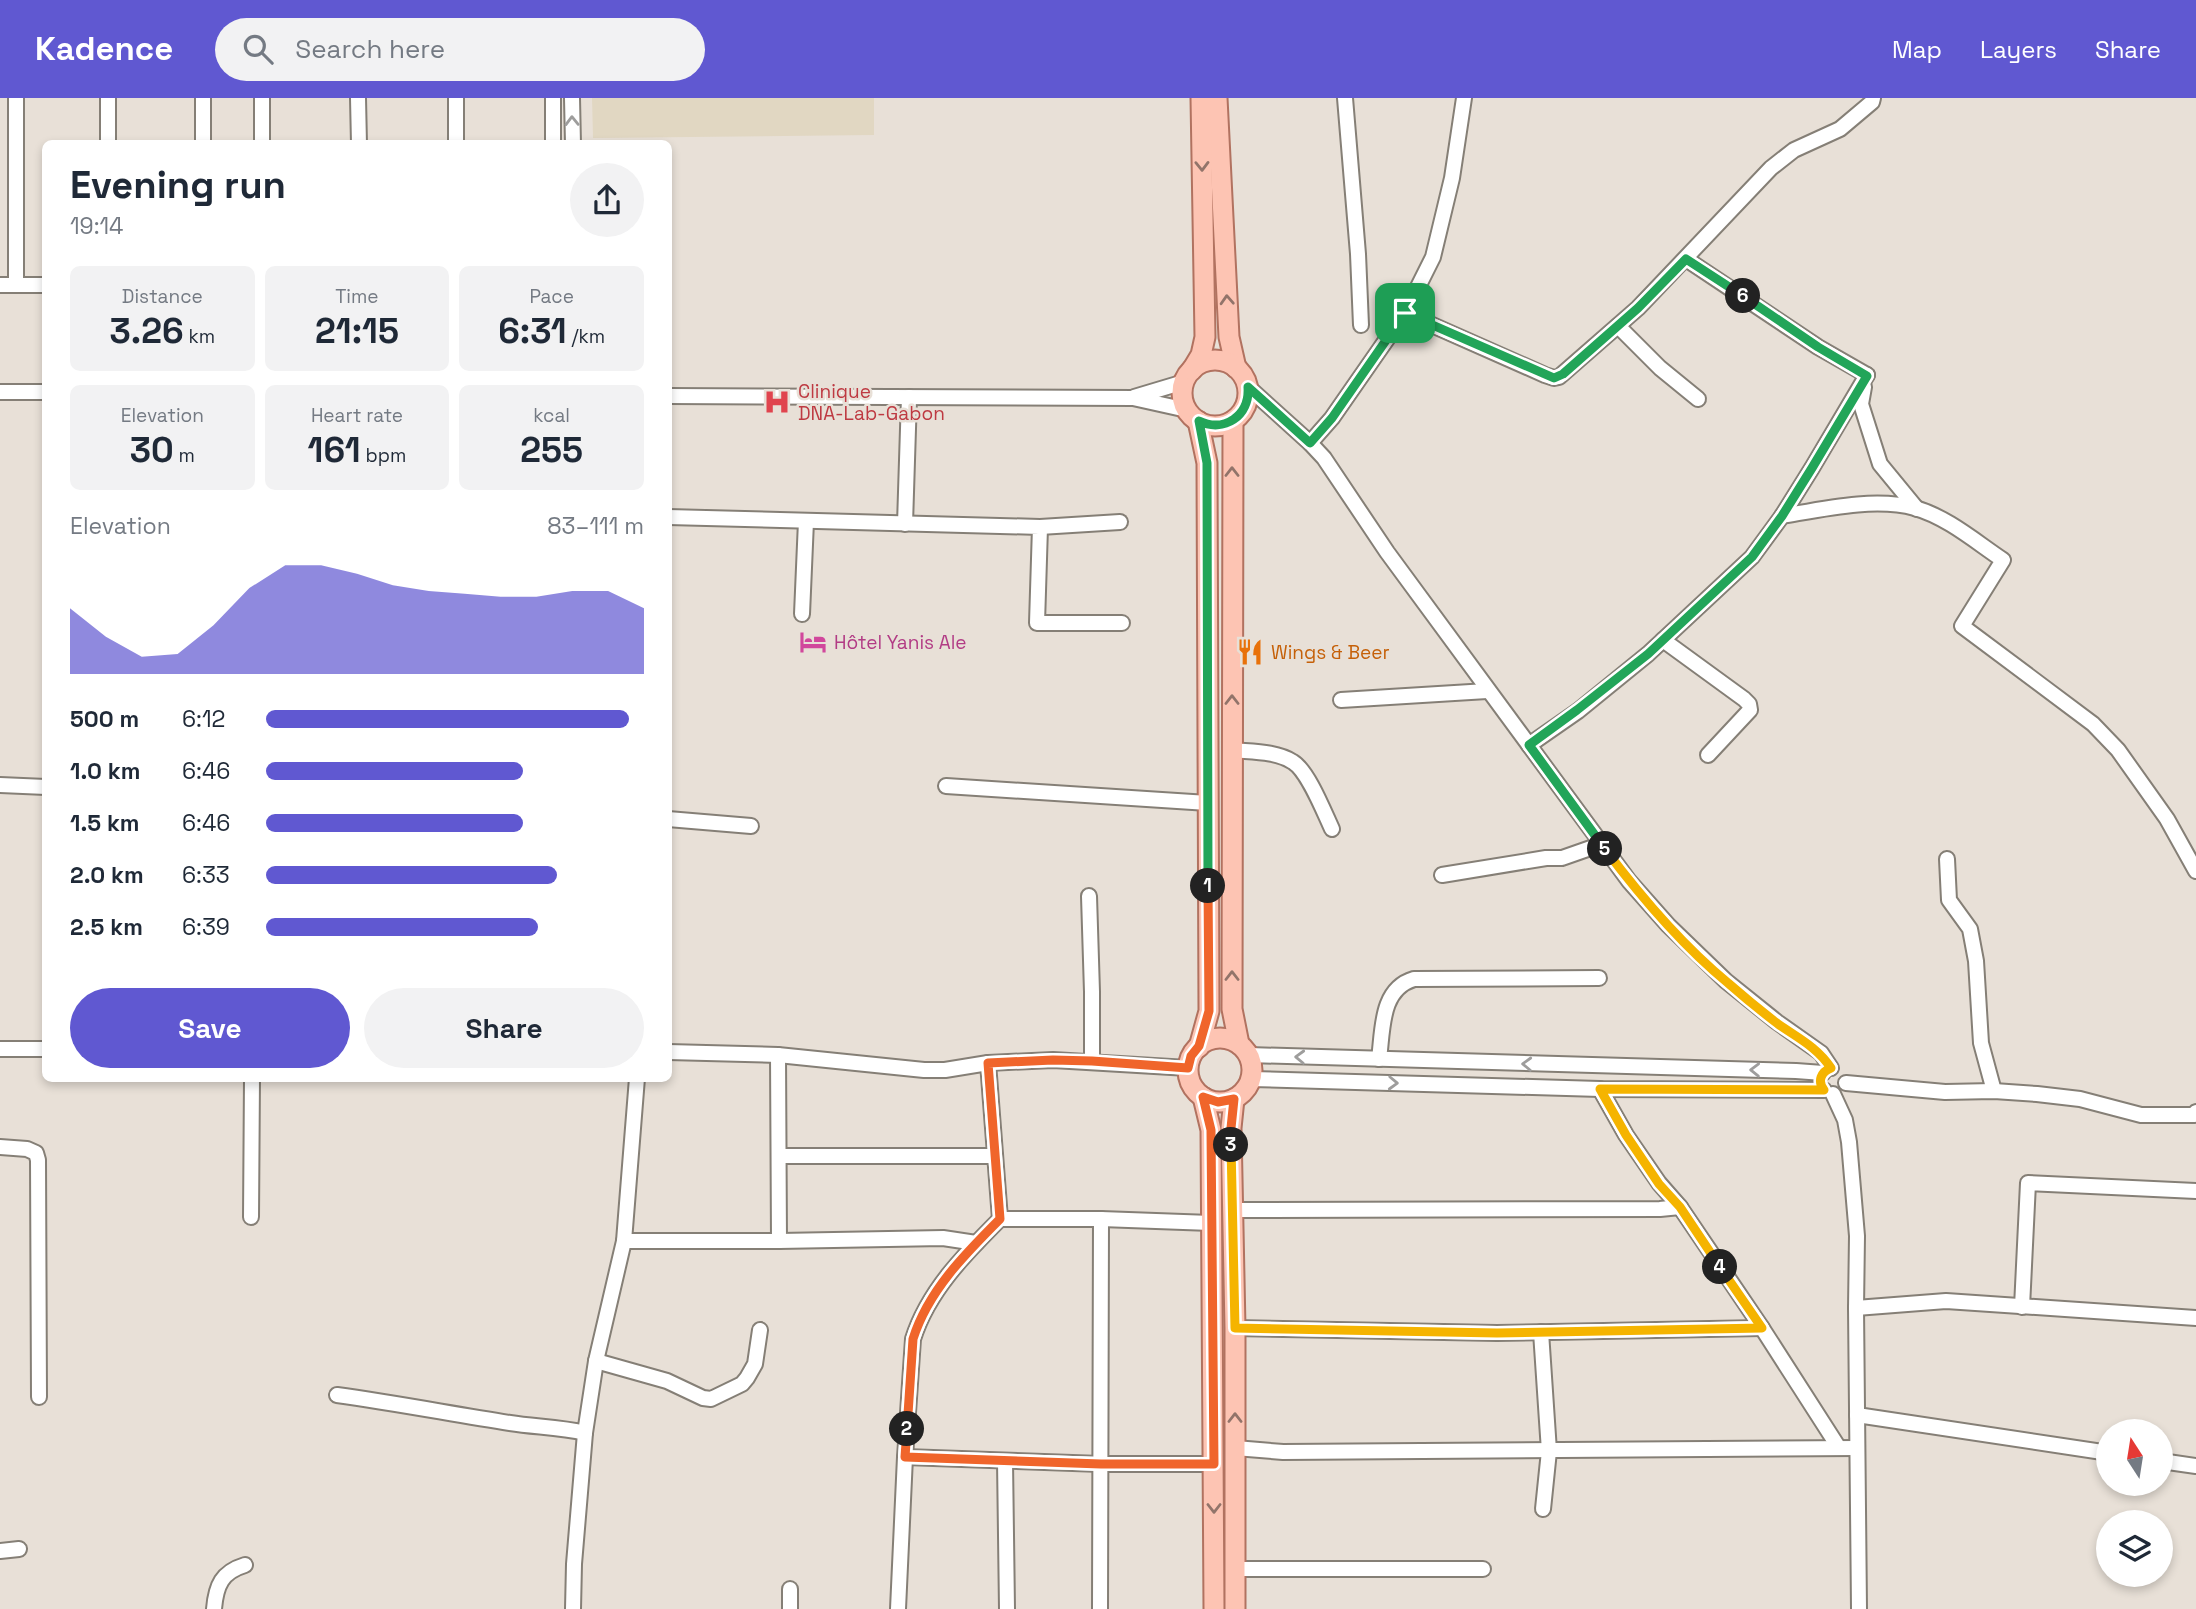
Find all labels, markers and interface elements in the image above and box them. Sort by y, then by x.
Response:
search box [215,18,705,81]
text: Kadence [35,28,173,70]
icon: search [239,30,277,68]
text: Search here [295,32,445,66]
text: Map [1892,34,1942,65]
text: Layers [1980,34,2057,65]
text: Share [2095,34,2161,65]
one-way arrow [565,115,580,126]
text: Evening run [70,161,286,209]
one-way arrow [1194,161,1210,172]
button: share [570,163,644,237]
text: 19:14 [70,211,124,241]
pin: 6 [1726,278,1760,314]
pin [1375,283,1435,343]
text: 6 [1737,283,1748,308]
text: Distance [122,284,203,309]
text: Time [335,284,379,309]
text: Pace [529,284,574,309]
icon: arrive [1386,294,1424,332]
one-way arrow [1220,295,1235,306]
text: 3.26 [110,309,184,353]
text: 21:15 [315,309,399,353]
text: 6:31 [498,309,567,353]
text: km [184,324,215,349]
text: /km [567,324,605,349]
place label: Clinique DNA-Lab-Gabon [798,379,945,426]
hospital icon: Clinique DNA-Lab-Gabon [762,387,792,417]
text: Elevation [121,403,204,428]
text: Heart rate [311,403,403,428]
text: kcal [533,403,570,428]
text: 30 [130,428,174,472]
text: 161 [308,428,361,472]
text: 255 [520,428,583,472]
text: m [174,443,195,468]
text: bpm [361,443,406,468]
one-way arrow [1224,466,1240,477]
text: Elevation [70,511,171,541]
text: 83–111 m [547,511,644,541]
hotel icon: Hôtel Yanis Ale [798,627,828,657]
place label: Hôtel Yanis Ale [834,630,967,655]
restaurant icon: Wings & Beer [1235,637,1265,667]
place label: Wings & Beer [1271,640,1390,665]
one-way arrow [1224,694,1240,704]
text: 500 m [70,704,139,734]
text: 6:12 [182,704,225,734]
text: 1.0 km [70,756,140,786]
text: 6:46 [182,756,230,786]
text: 1.5 km [70,808,140,838]
text: 6:46 [182,808,230,838]
pin: 5 [1588,832,1622,866]
text: 5 [1599,836,1610,861]
text: 2.0 km [70,860,144,890]
text: 6:33 [182,860,230,890]
pin: 1 [1190,868,1226,904]
text: 1 [1203,873,1212,898]
text: 2.5 km [70,912,143,942]
text: 6:39 [182,912,230,942]
one-way arrow [1224,970,1240,981]
button: Save [70,988,350,1068]
button: Share [364,988,644,1068]
one-way arrow [1294,1049,1305,1064]
one-way arrow [1522,1056,1533,1071]
one-way arrow [1749,1062,1760,1077]
one-way arrow [1388,1076,1399,1091]
pin: 3 [1214,1128,1248,1162]
text: 3 [1225,1132,1236,1157]
pin: 4 [1702,1250,1738,1284]
text: 4 [1713,1254,1726,1279]
pin: 2 [890,1412,925,1446]
one-way arrow [1227,1413,1243,1423]
text: 2 [901,1416,912,1441]
north arrow [2096,1419,2174,1496]
map controls [2096,1419,2173,1587]
one-way arrow [1206,1503,1222,1513]
button: layers [2096,1510,2173,1587]

